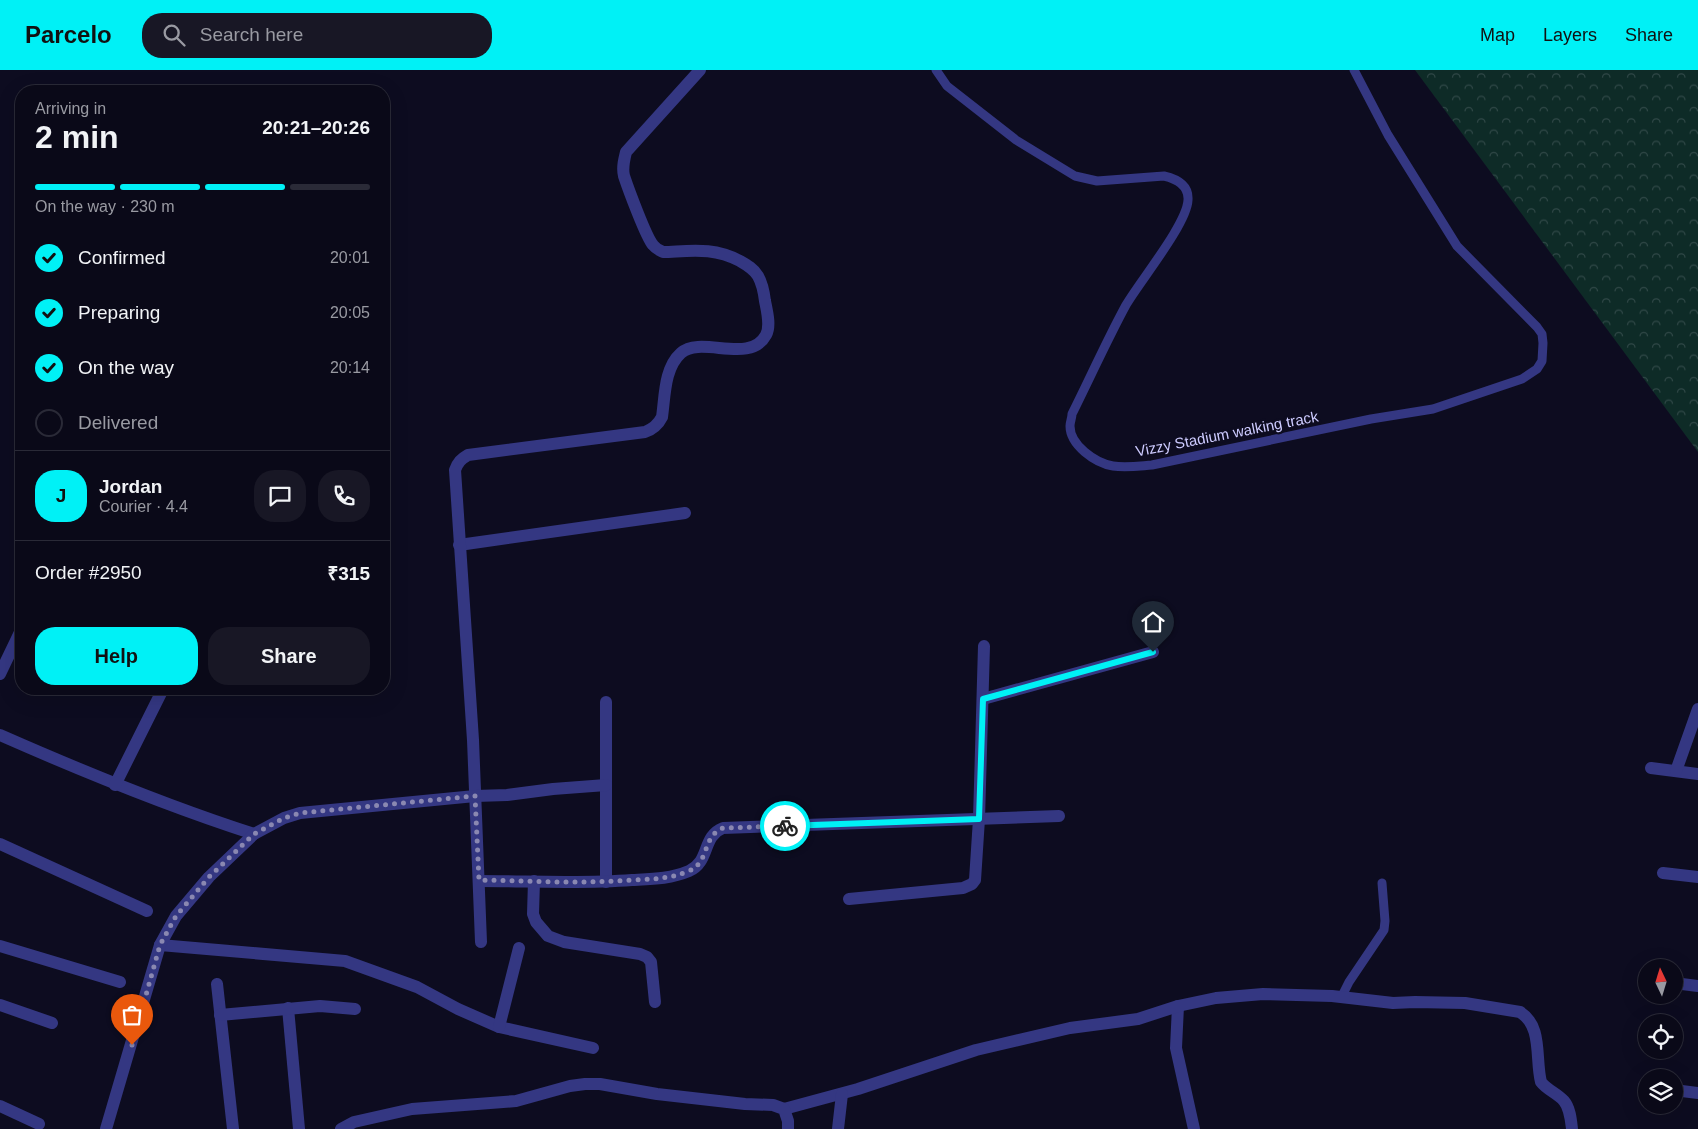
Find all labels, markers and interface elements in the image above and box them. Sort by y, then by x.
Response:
search box [142,13,492,58]
text: Parcelo [25,21,112,48]
icon: search [160,21,188,49]
text: Search here [200,24,303,45]
text: Map [1480,25,1515,45]
text: Layers [1543,25,1597,45]
text: Share [1625,25,1673,45]
text: Arriving in [35,100,106,117]
text: 20:21–20:26 [262,117,370,138]
text: 2 min [35,119,119,155]
text: On the way · 230 m [35,198,175,215]
icon: check [35,244,63,272]
text: Confirmed [78,247,166,268]
text: 20:01 [330,249,370,266]
icon: check [35,299,63,327]
text: Preparing [78,302,160,323]
text: 20:05 [330,304,370,321]
icon: check [35,354,63,382]
text: On the way [78,357,174,378]
text: 20:14 [330,359,370,376]
street label: Vizzy Stadium walking track [1134,407,1320,460]
text: Delivered [78,412,158,433]
button: chat [254,470,306,522]
button: phone [318,470,370,522]
text: Jordan [99,476,162,497]
text: J [56,485,66,506]
text: Courier · 4.4 [99,498,188,515]
text: Order #2950 [35,562,142,583]
text: ₹315 [327,563,370,584]
pin [1132,601,1174,652]
icon: home [1139,608,1167,636]
button: Help [35,627,198,685]
button: Share [208,627,370,685]
courier [760,801,810,851]
icon: bike [771,812,799,840]
north arrow [1638,959,1682,1004]
map controls [1638,959,1683,1114]
pin [111,994,153,1045]
icon: bag [118,1001,146,1029]
button: locate [1638,1014,1683,1059]
button: layers [1638,1069,1683,1114]

